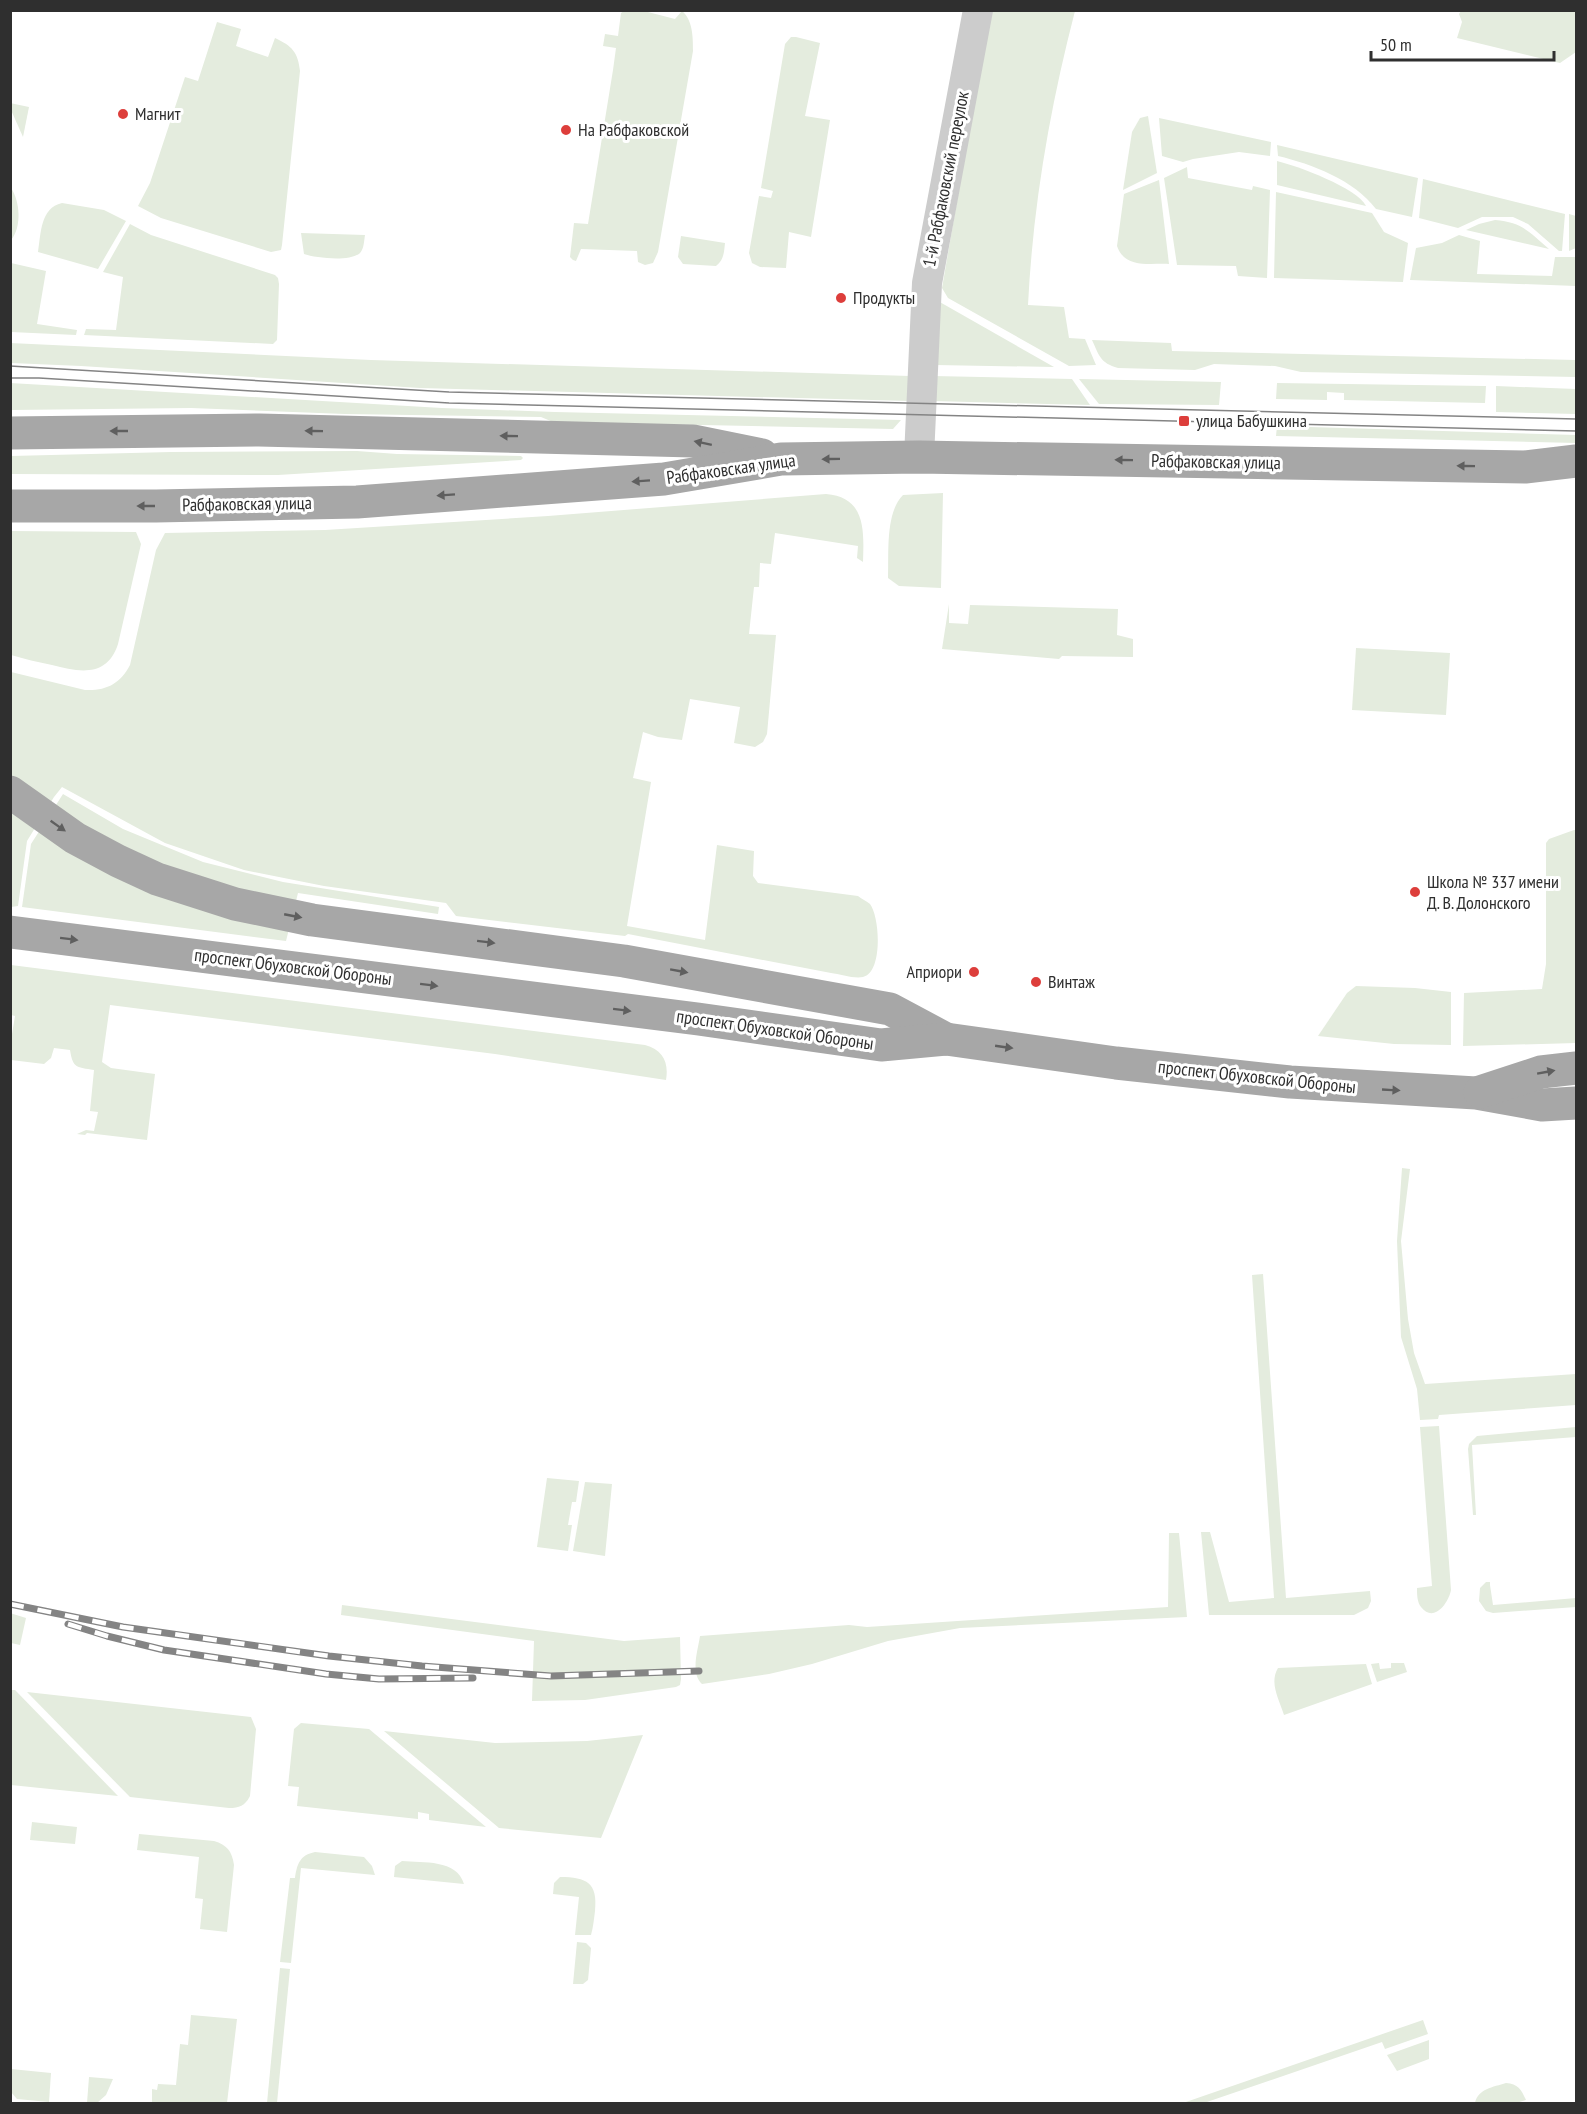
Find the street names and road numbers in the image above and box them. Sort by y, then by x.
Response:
street label: 1-й Рабфаковский переулок [917,89,974,269]
street label: Рабфаковская улица [665,448,797,489]
street label: Рабфаковская улица [1151,449,1281,474]
street label: Рабфаковская улица [182,491,312,516]
street label: проспект Обуховской Обороны [193,943,393,990]
street label: проспект Обуховской Обороны [675,1004,875,1055]
street label: проспект Обуховской Обороны [1157,1055,1357,1098]

